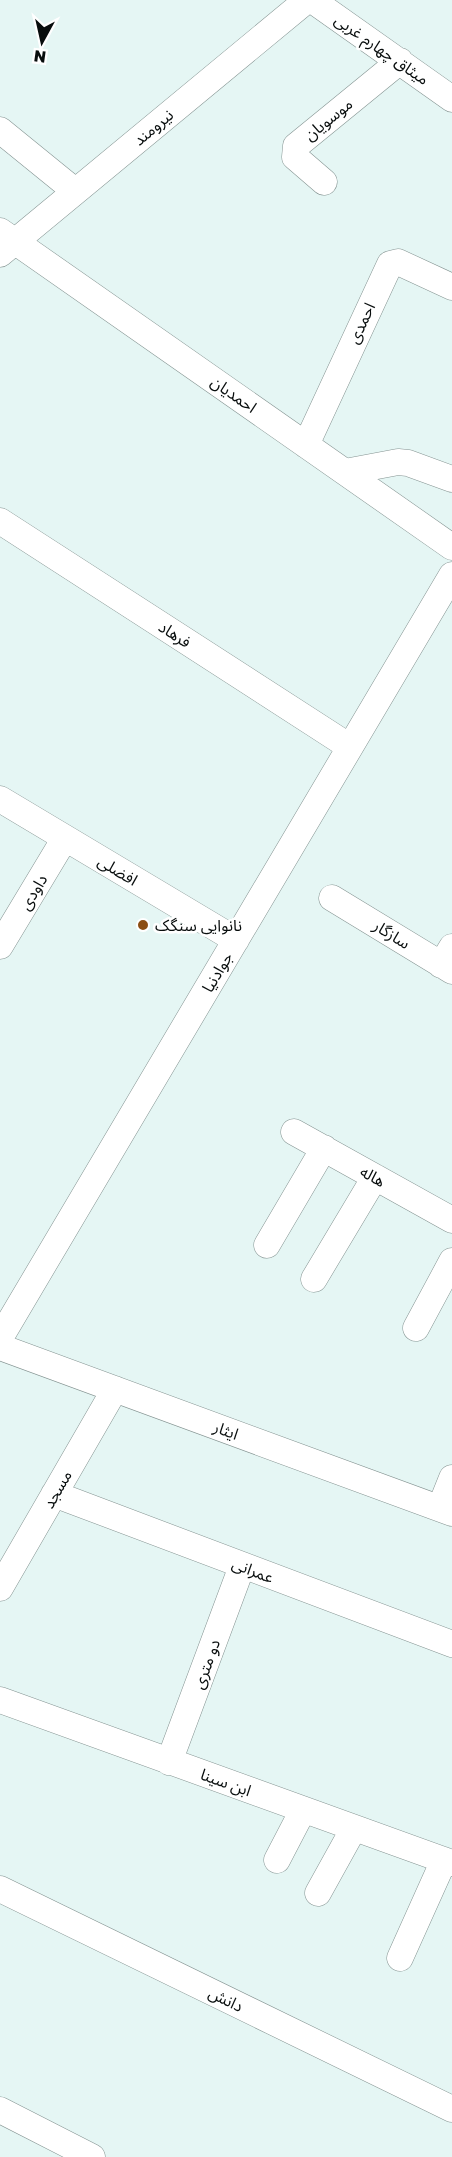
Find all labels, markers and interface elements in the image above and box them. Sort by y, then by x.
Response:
street label: میثاق چهارم غربی [329,9,433,91]
north arrow [12,12,72,72]
text: N [32,46,47,68]
street label: موسویان [300,93,356,145]
street label: نیرومند [129,105,177,149]
street label: احمدی [343,299,379,347]
street label: احمدیان [207,371,261,417]
street label: فرهاد [155,616,195,652]
street label: افضلی [95,850,141,890]
street label: داودی [15,870,51,914]
place label: نانوایی سنگک [155,915,242,935]
street label: سازگار [369,915,414,953]
marker: نانوایی سنگک [136,918,150,932]
street label: جوادنیا [197,948,237,996]
street label: هاله [357,1161,389,1191]
street label: ایثار [210,1416,241,1444]
street label: مسجد [38,1466,76,1512]
street label: عمرانی [229,1553,277,1587]
street label: دو متری [188,1636,224,1692]
street label: ابن سینا [198,1764,254,1800]
street label: دانش [205,1982,247,2016]

